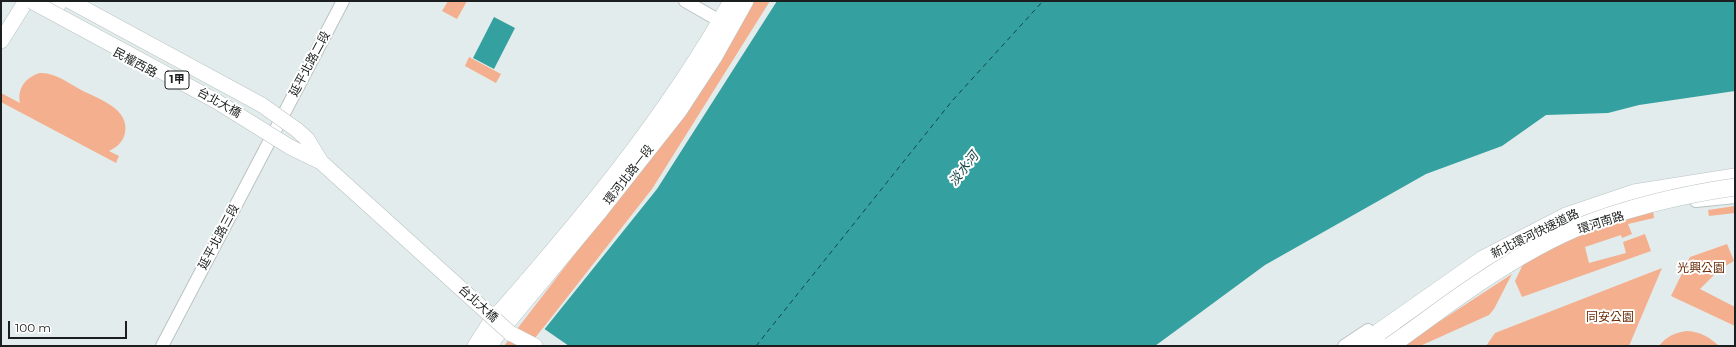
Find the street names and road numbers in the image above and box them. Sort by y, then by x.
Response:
street label: 延平北路二段 [287,29,333,99]
street label: 民權西路 [110,45,160,81]
road number: 1甲 [165,71,189,89]
street label: 台北大橋 [195,85,243,121]
street label: 環河北路一段 [601,142,657,208]
street label: 延平北路三段 [196,202,242,272]
street label: 新北環河快速道路 [1489,206,1581,262]
street label: 環河南路 [1576,209,1626,237]
street label: 台北大橋 [455,283,501,325]

